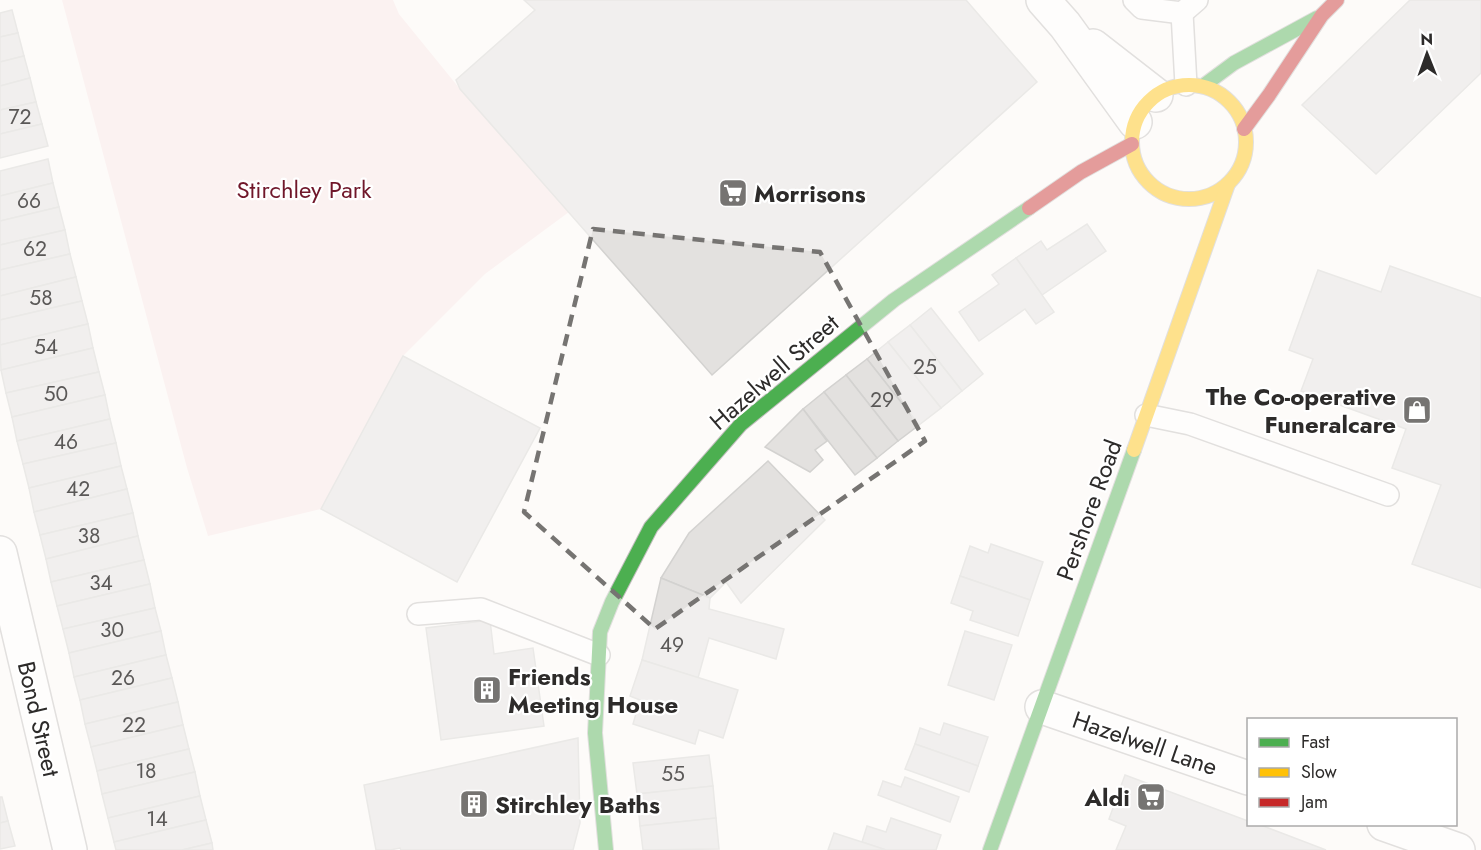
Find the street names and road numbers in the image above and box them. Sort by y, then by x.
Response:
street label: Hazelwell Street [702,306,846,438]
street label: Pershore Road [1047,435,1131,585]
street label: Bond Street [9,658,69,780]
street label: Hazelwell Lane [1068,702,1222,784]

